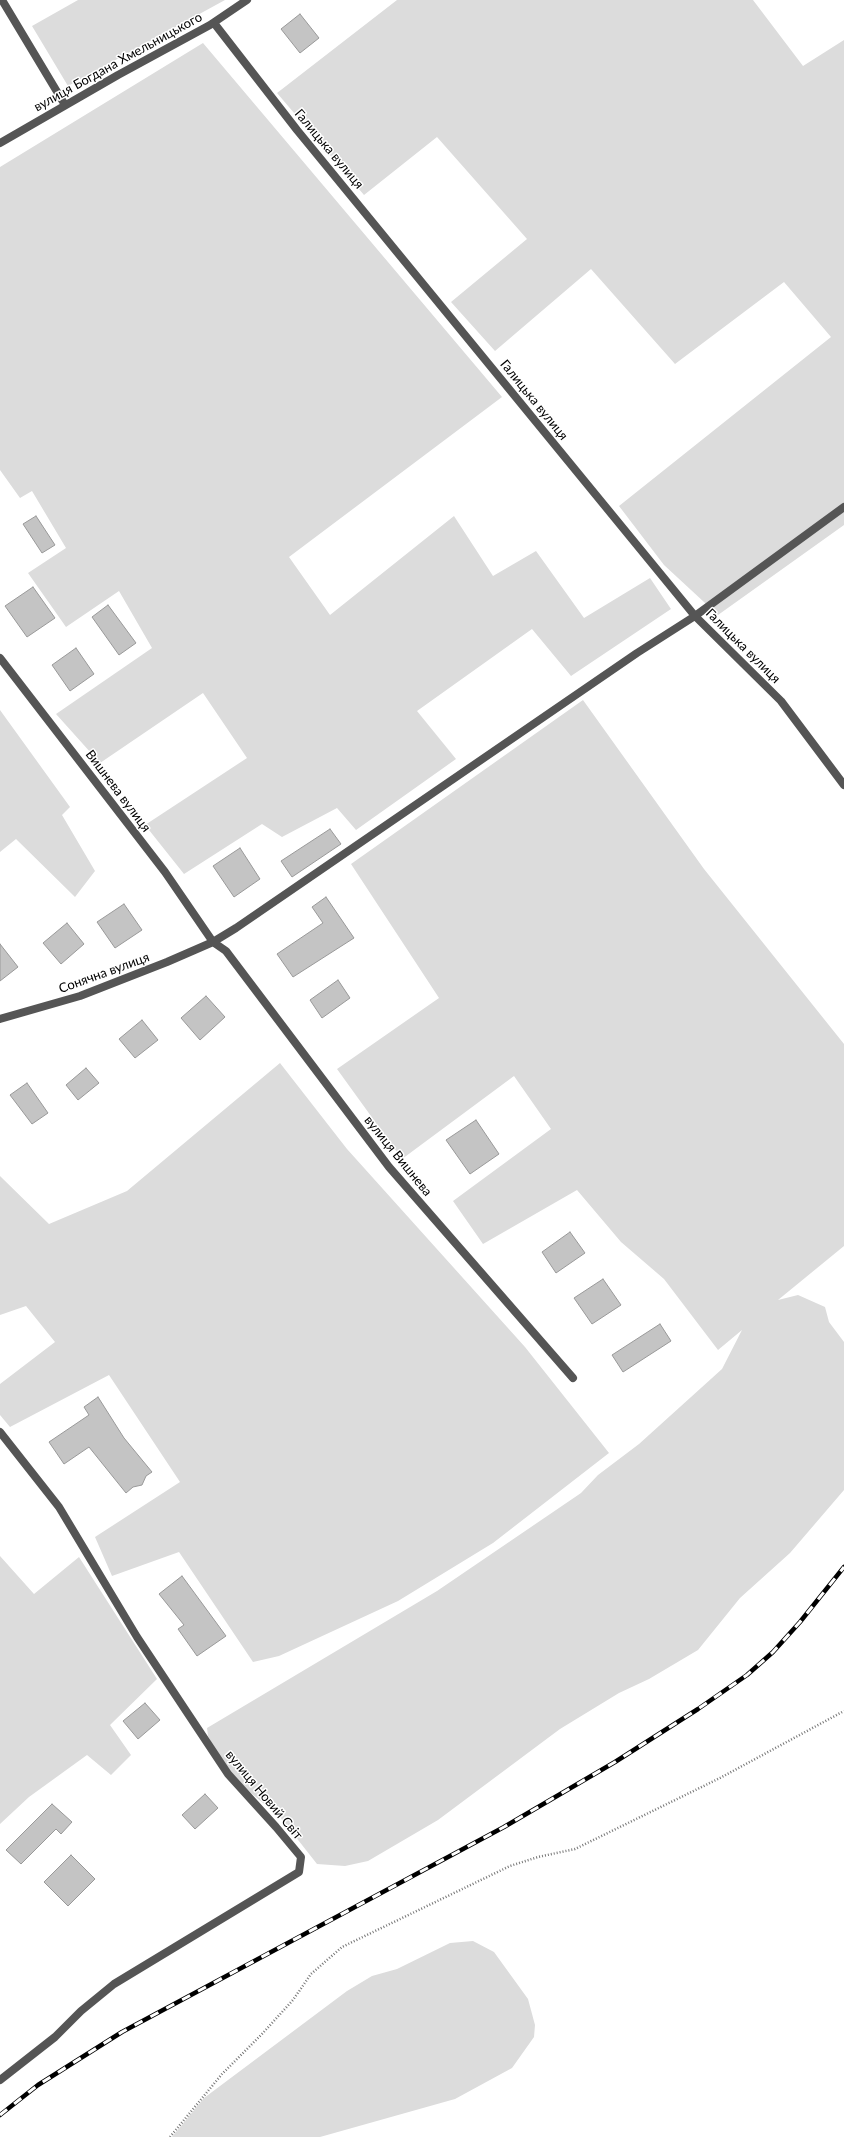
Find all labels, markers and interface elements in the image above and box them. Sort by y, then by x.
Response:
street label: вулиця Богдана Хмельницького [31,9,205,115]
street label: Галицька вулиця [291,106,367,192]
street label: Галицька вулиця [497,357,571,443]
street label: Галицька вулиця [703,606,783,686]
street label: Вишнева вулиця [82,747,154,835]
street label: Сонячна вулиця [57,949,151,997]
street label: вулиця Вишнева [361,1113,435,1199]
street label: вулиця Новий Світ [222,1747,306,1843]

